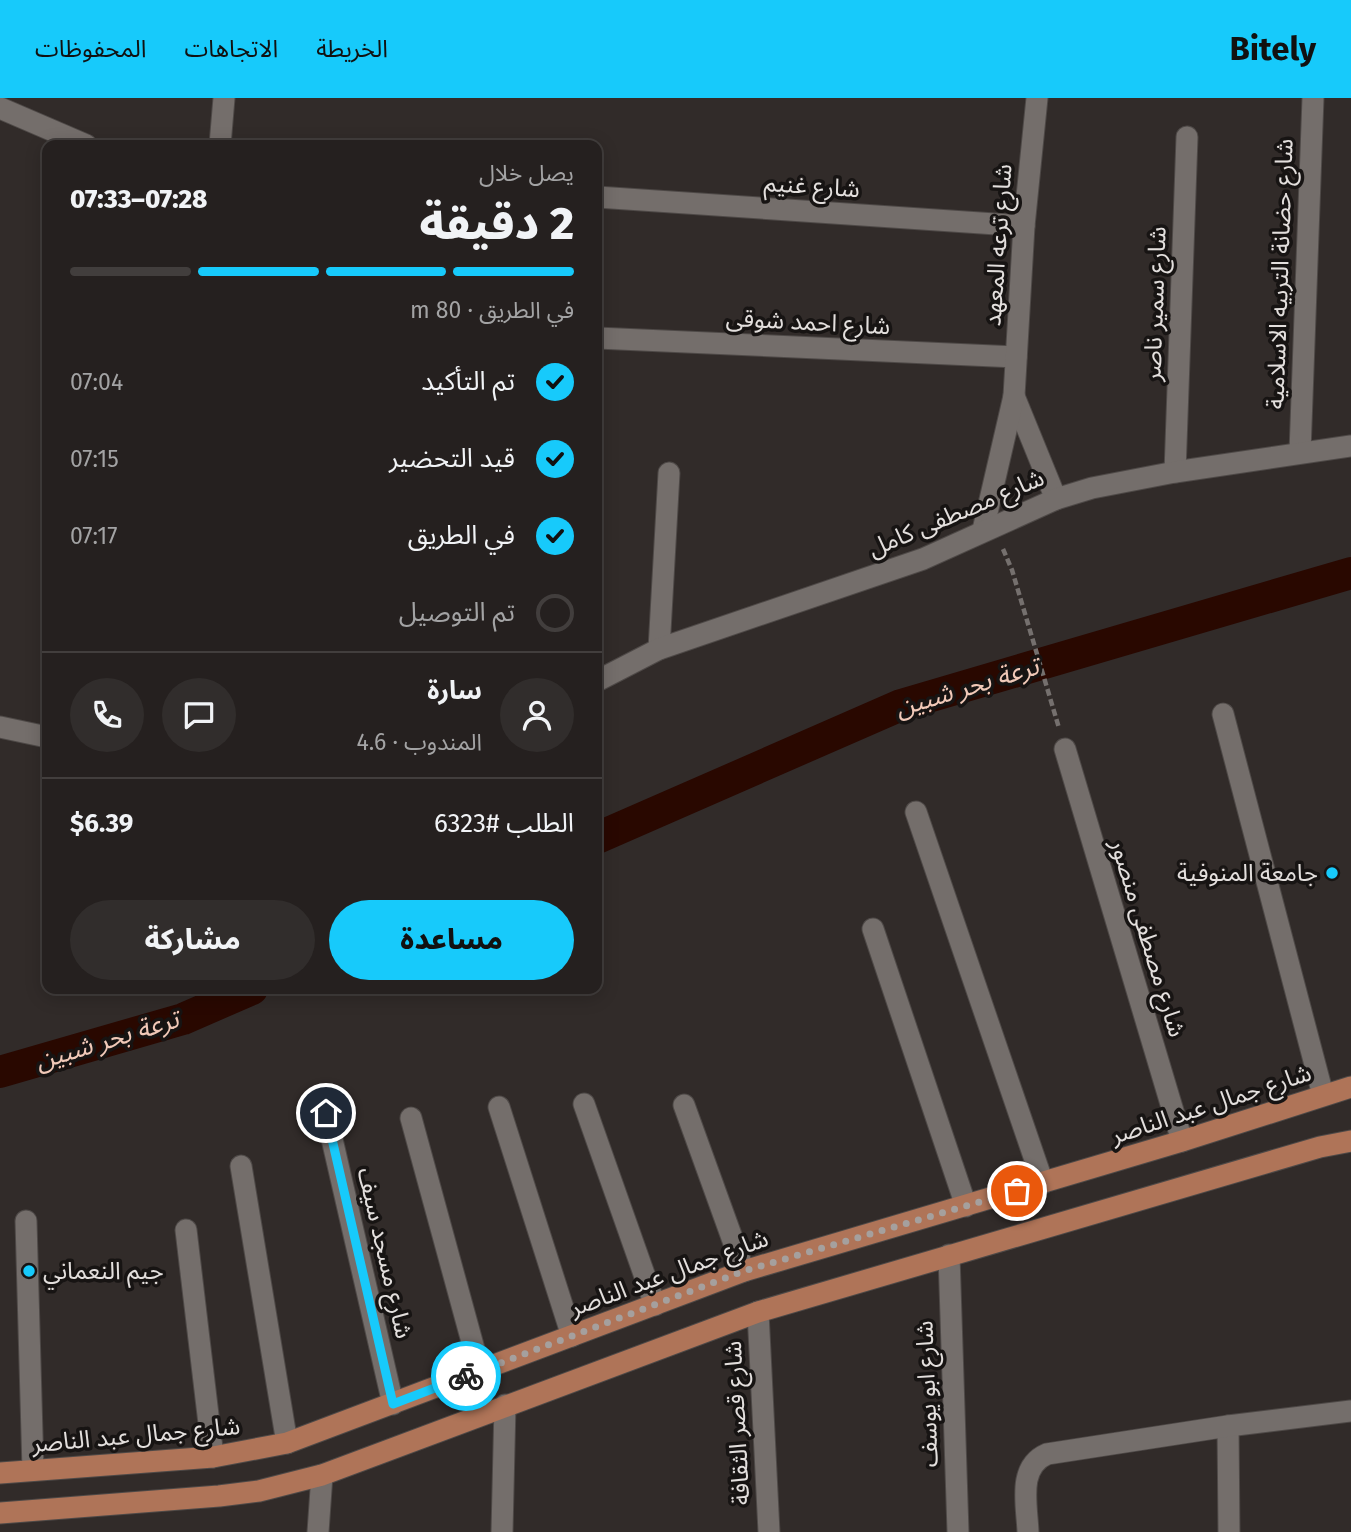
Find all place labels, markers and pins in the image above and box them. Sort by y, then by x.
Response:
place label: جامعة المنوفية [1177,859,1318,887]
marker: جامعة المنوفية [1324,865,1340,881]
pin [296,1083,356,1143]
pin [987,1161,1047,1221]
place label: جيم النعماني [43,1257,164,1290]
marker: جيم النعماني [21,1263,37,1279]

